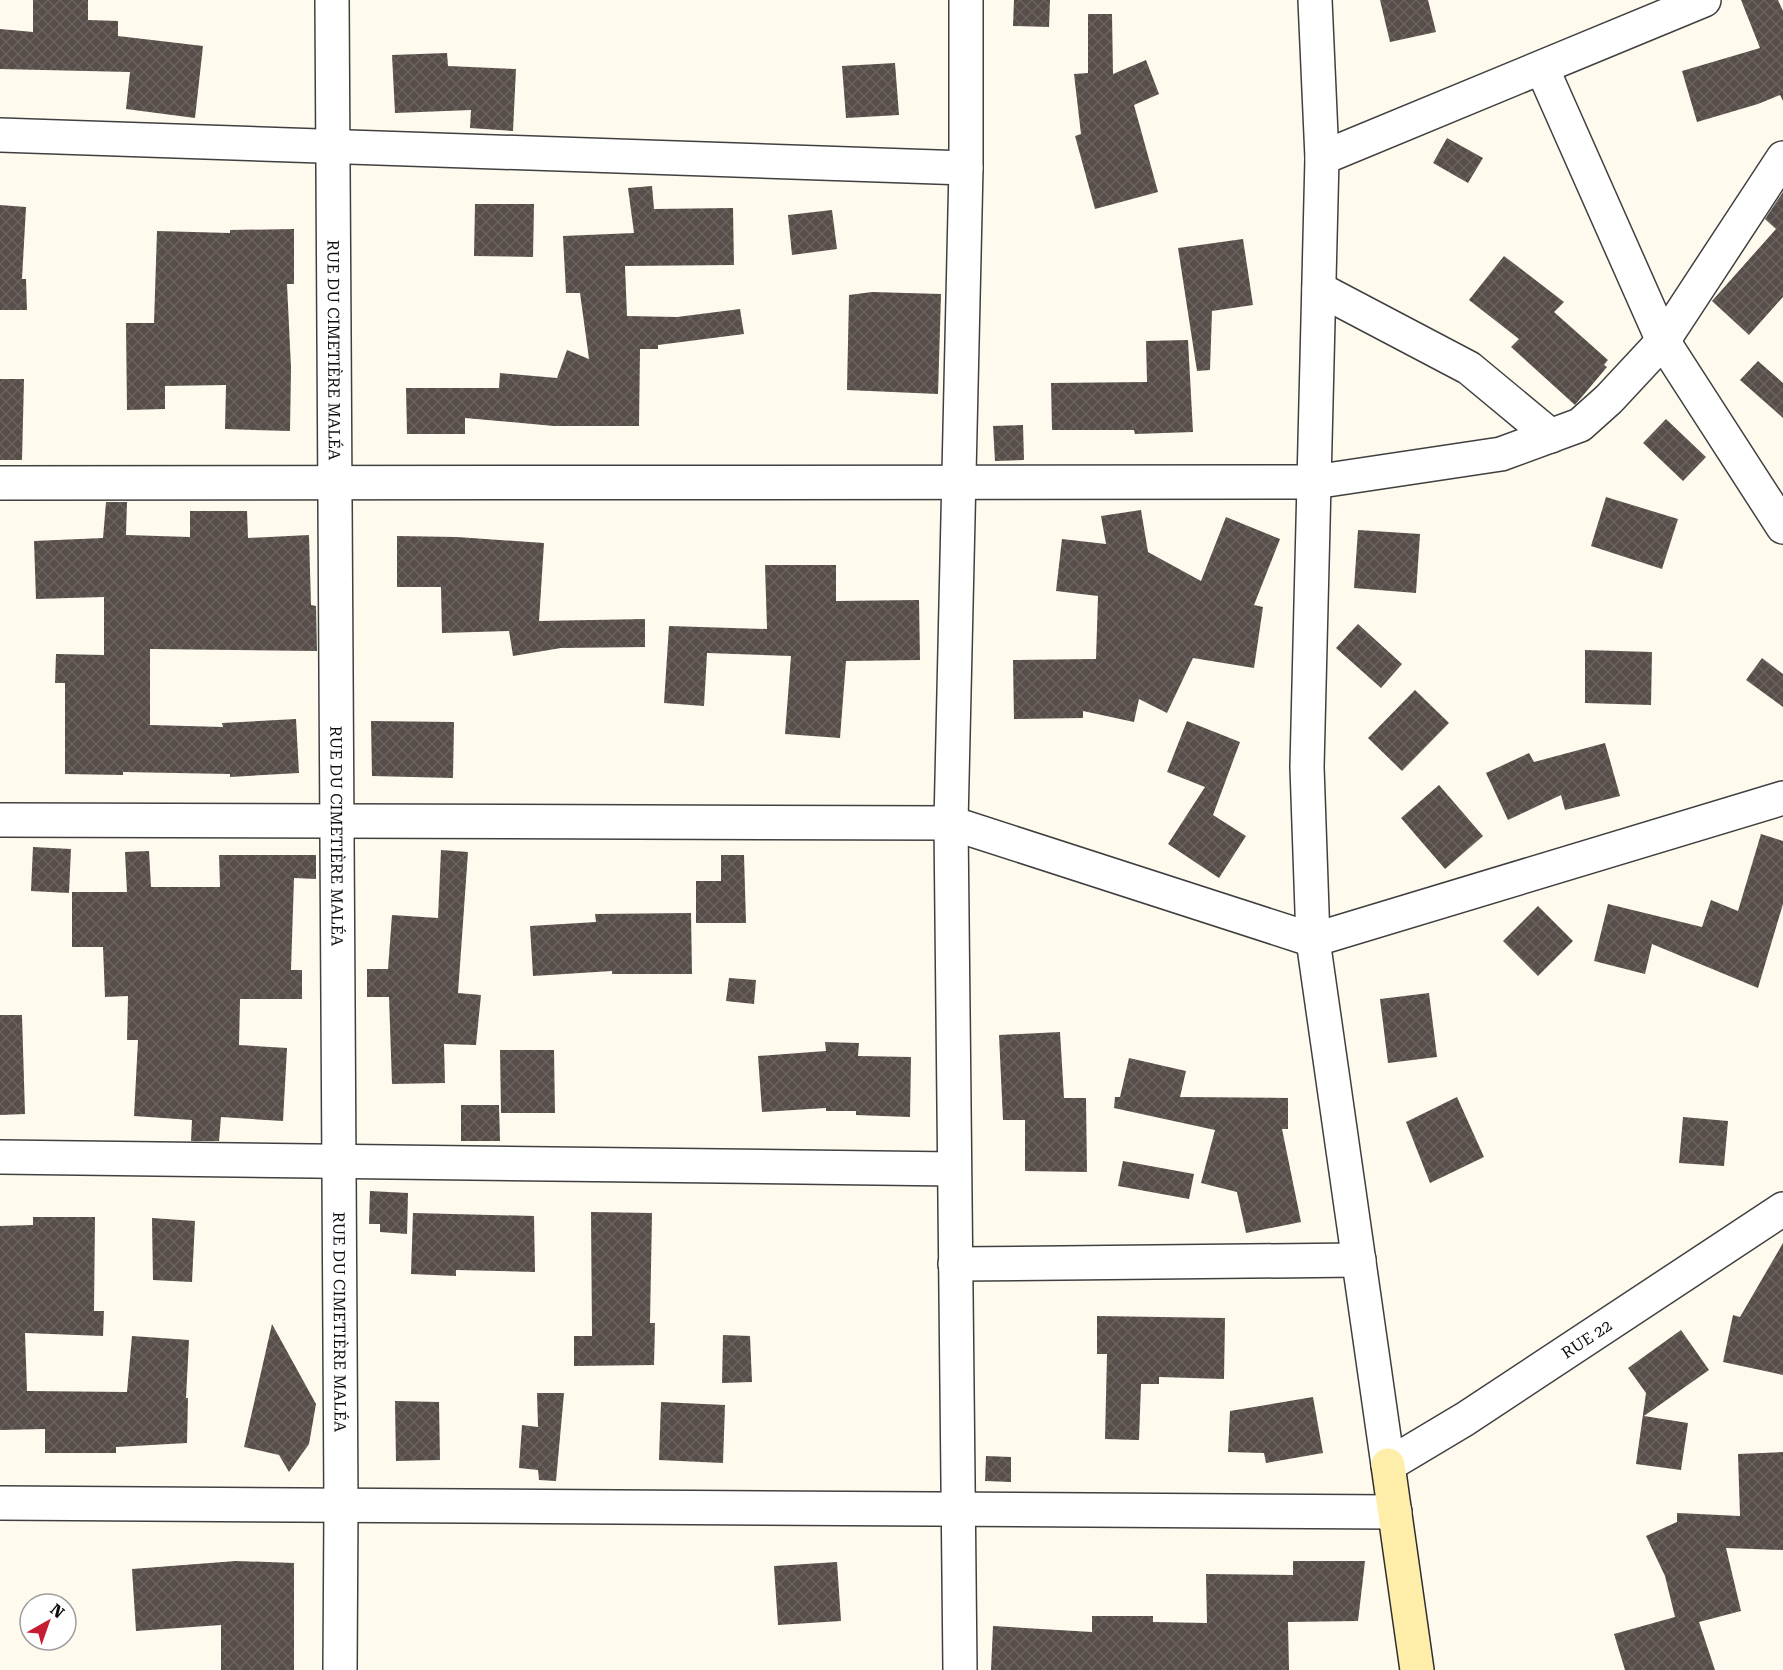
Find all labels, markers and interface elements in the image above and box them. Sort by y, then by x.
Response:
street label: RUE DU CIMETIÈRE MALÉA [323,240,344,461]
street label: RUE DU CIMETIÈRE MALÉA [326,726,347,947]
street label: RUE DU CIMETIÈRE MALÉA [329,1212,350,1433]
street label: RUE 22 [1558,1316,1615,1363]
north arrow [18,1592,78,1652]
text: N [46,1600,68,1622]

